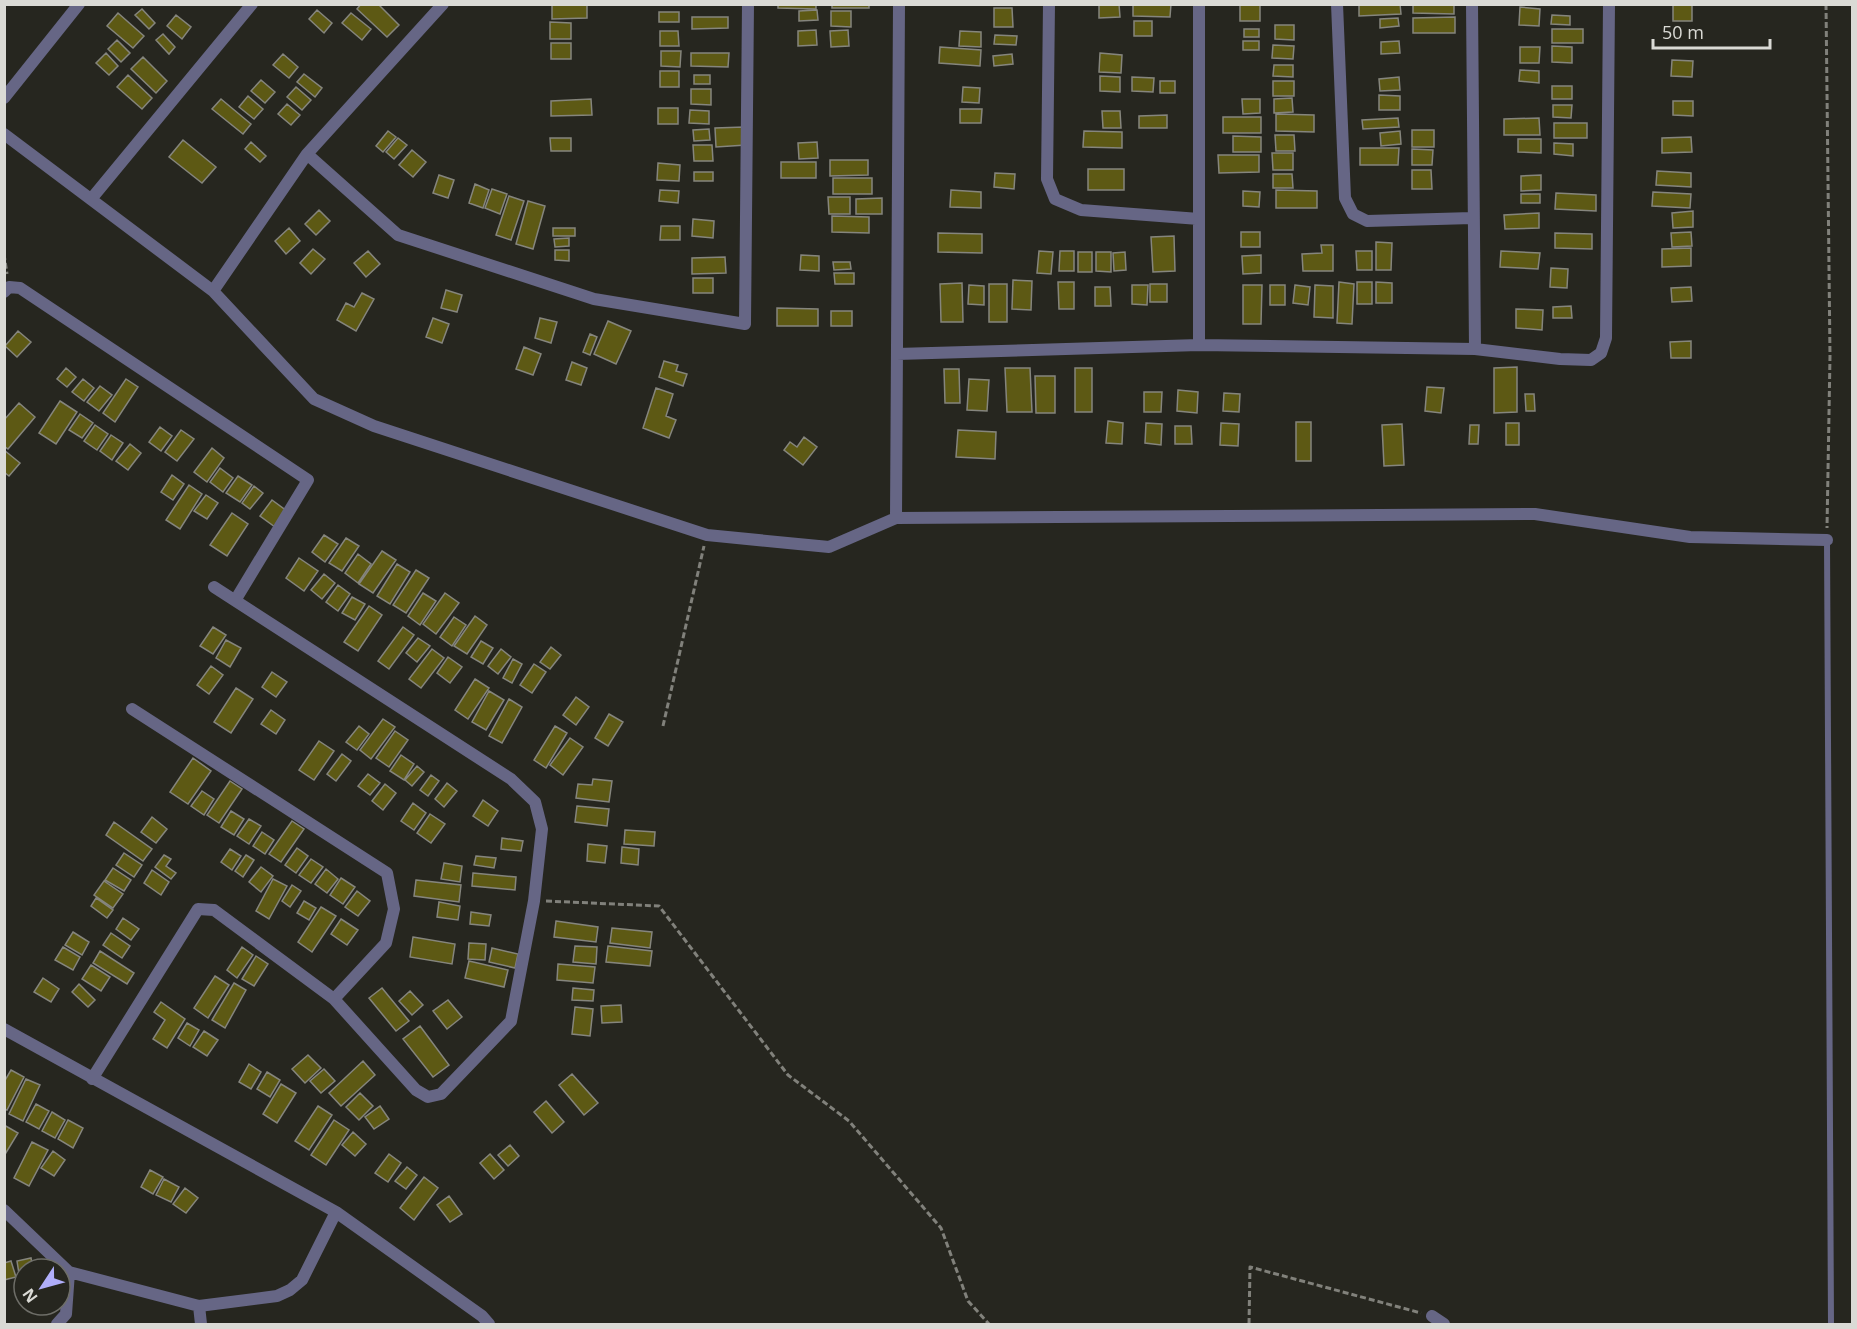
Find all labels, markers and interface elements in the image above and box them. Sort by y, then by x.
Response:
scale bar [1653,12,1770,50]
text: 50 m [1662,20,1704,44]
north arrow [12,1257,72,1317]
text: N [17,1284,43,1308]

